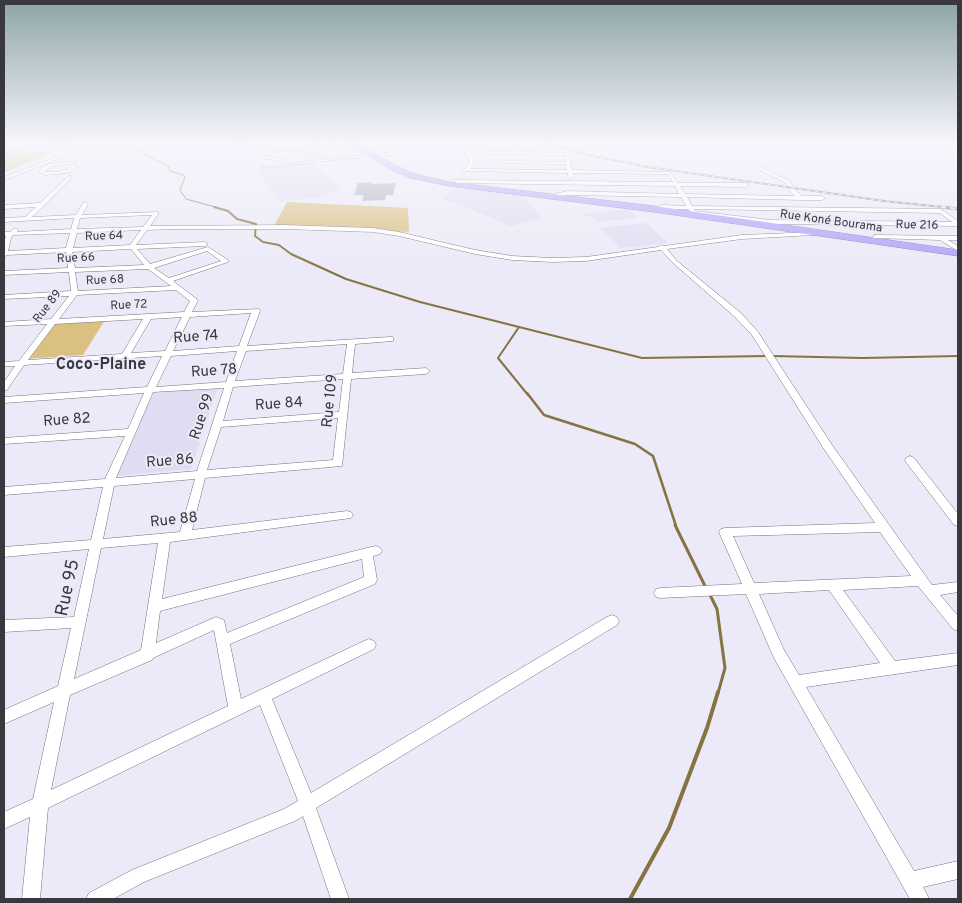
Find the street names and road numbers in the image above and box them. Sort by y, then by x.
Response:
street label: Rue Koné Bourama [779,208,883,236]
street label: Rue 216 [895,218,939,234]
street label: Rue 64 [85,229,123,245]
street label: Rue 66 [57,251,95,267]
street label: Rue 68 [86,273,124,289]
street label: Rue 89 [31,288,65,326]
street label: Rue 72 [110,298,148,314]
street label: Rue 74 [173,327,219,349]
street label: Rue 78 [190,361,238,383]
street label: Rue 109 [319,373,343,429]
street label: Rue 99 [187,392,219,442]
street label: Rue 84 [254,394,304,416]
street label: Rue 82 [43,410,91,432]
street label: Rue 86 [145,451,195,473]
street label: Rue 88 [149,510,199,532]
street label: Rue 95 [52,558,86,618]

